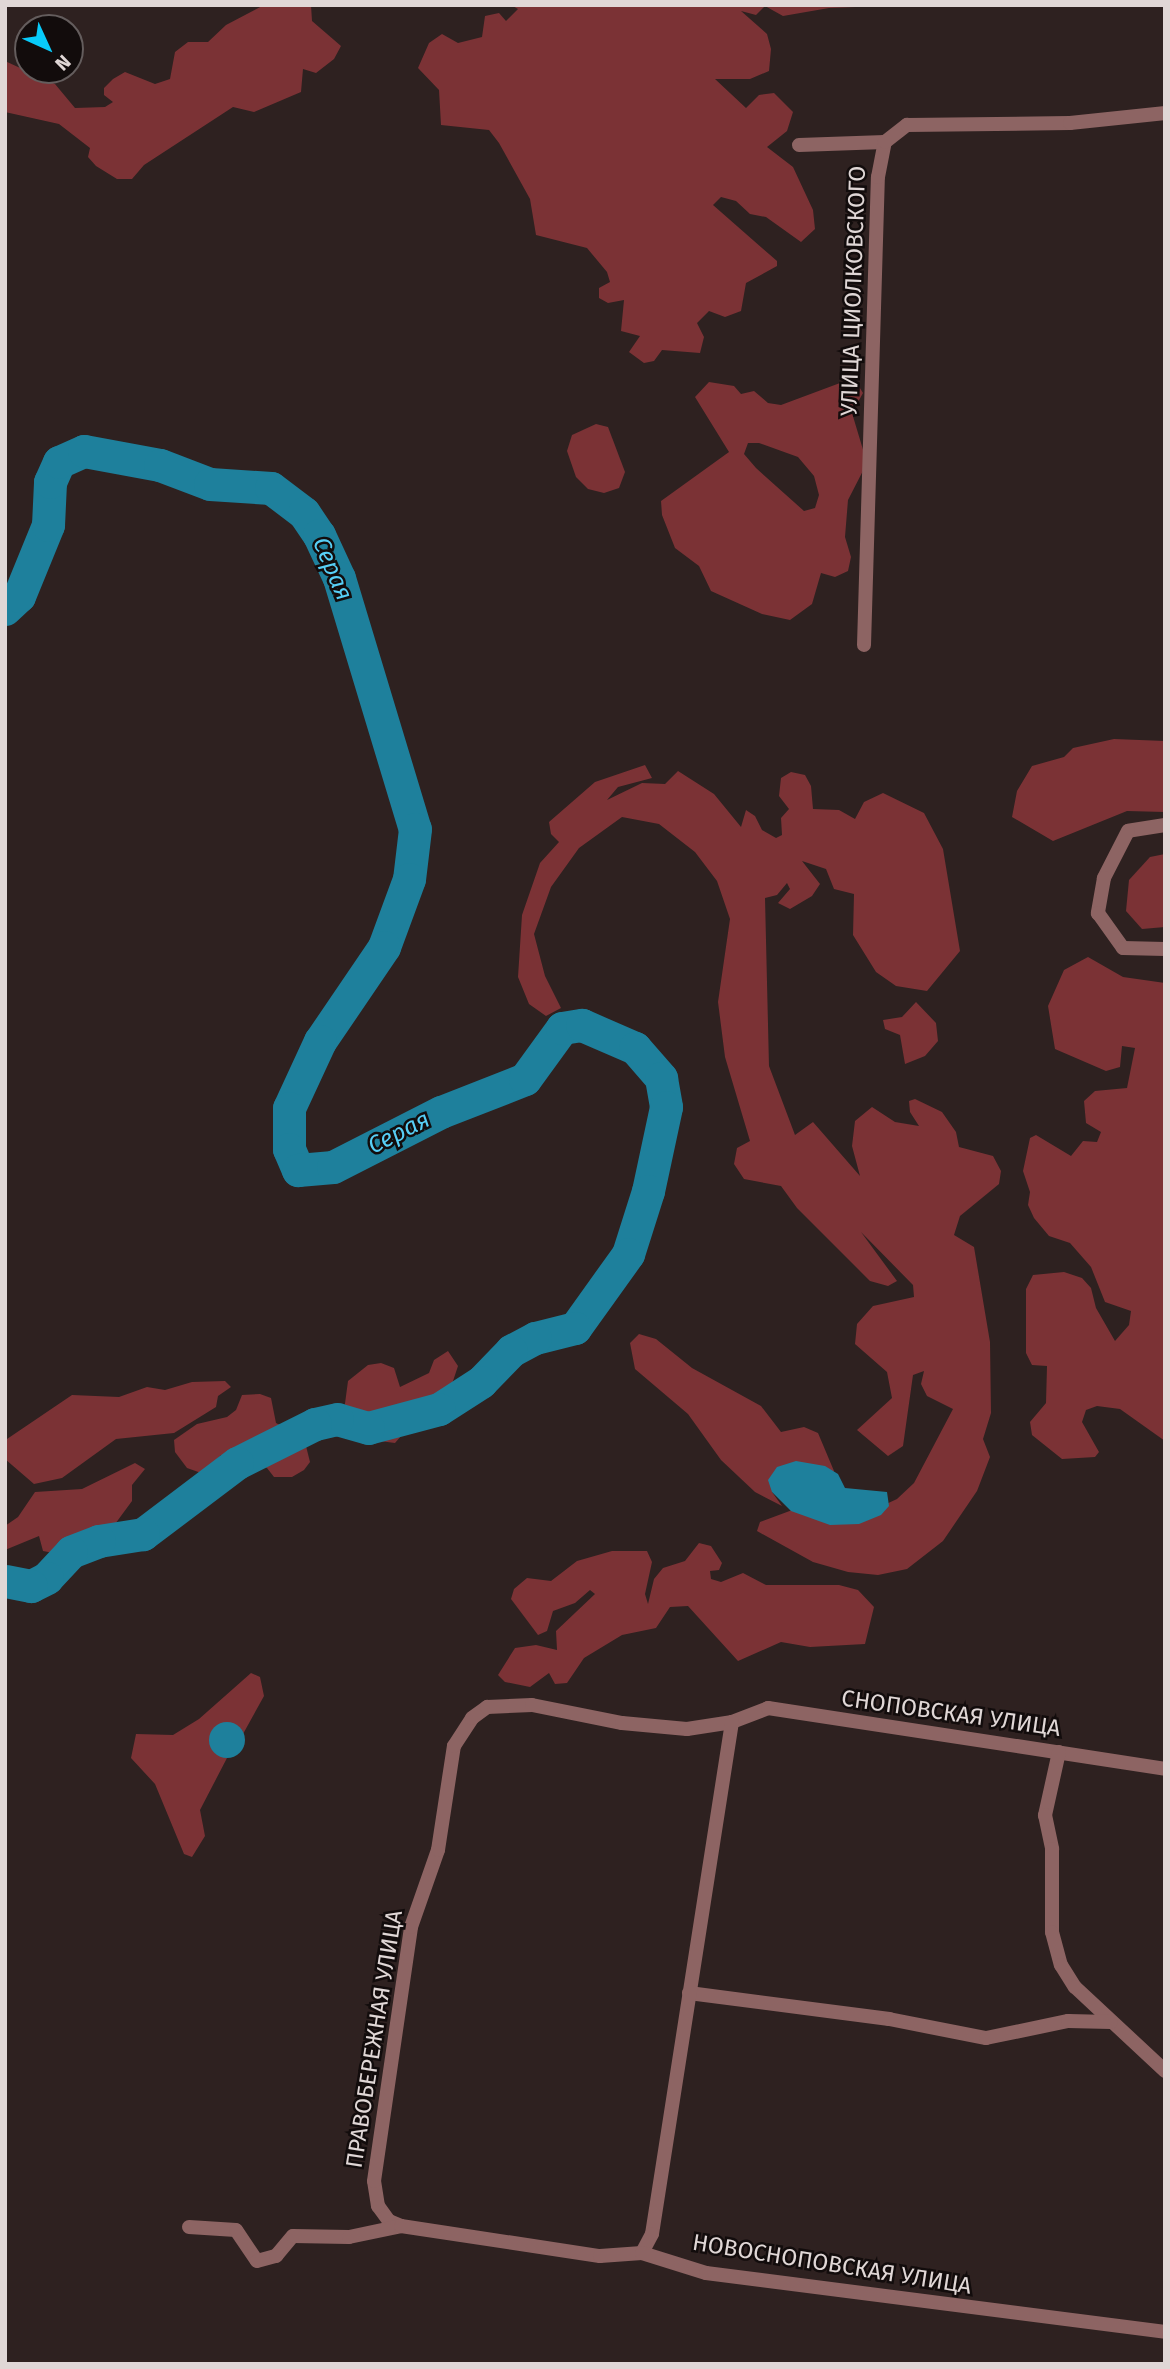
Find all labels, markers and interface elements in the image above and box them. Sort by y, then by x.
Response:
north arrow [14,14,84,84]
text: N [50,50,75,75]
street label: УЛИЦА ЦИОЛКОВСКОГО [835,165,871,417]
water label: Серая [306,533,358,605]
water label: Серая [363,1105,435,1161]
street label: СНОПОВСКАЯ УЛИЦА [840,1684,1062,1742]
street label: ПРАВОБЕРЕЖНАЯ УЛИЦА [340,1908,408,2170]
street label: НОВОСНОПОВСКАЯ УЛИЦА [690,2228,974,2300]

